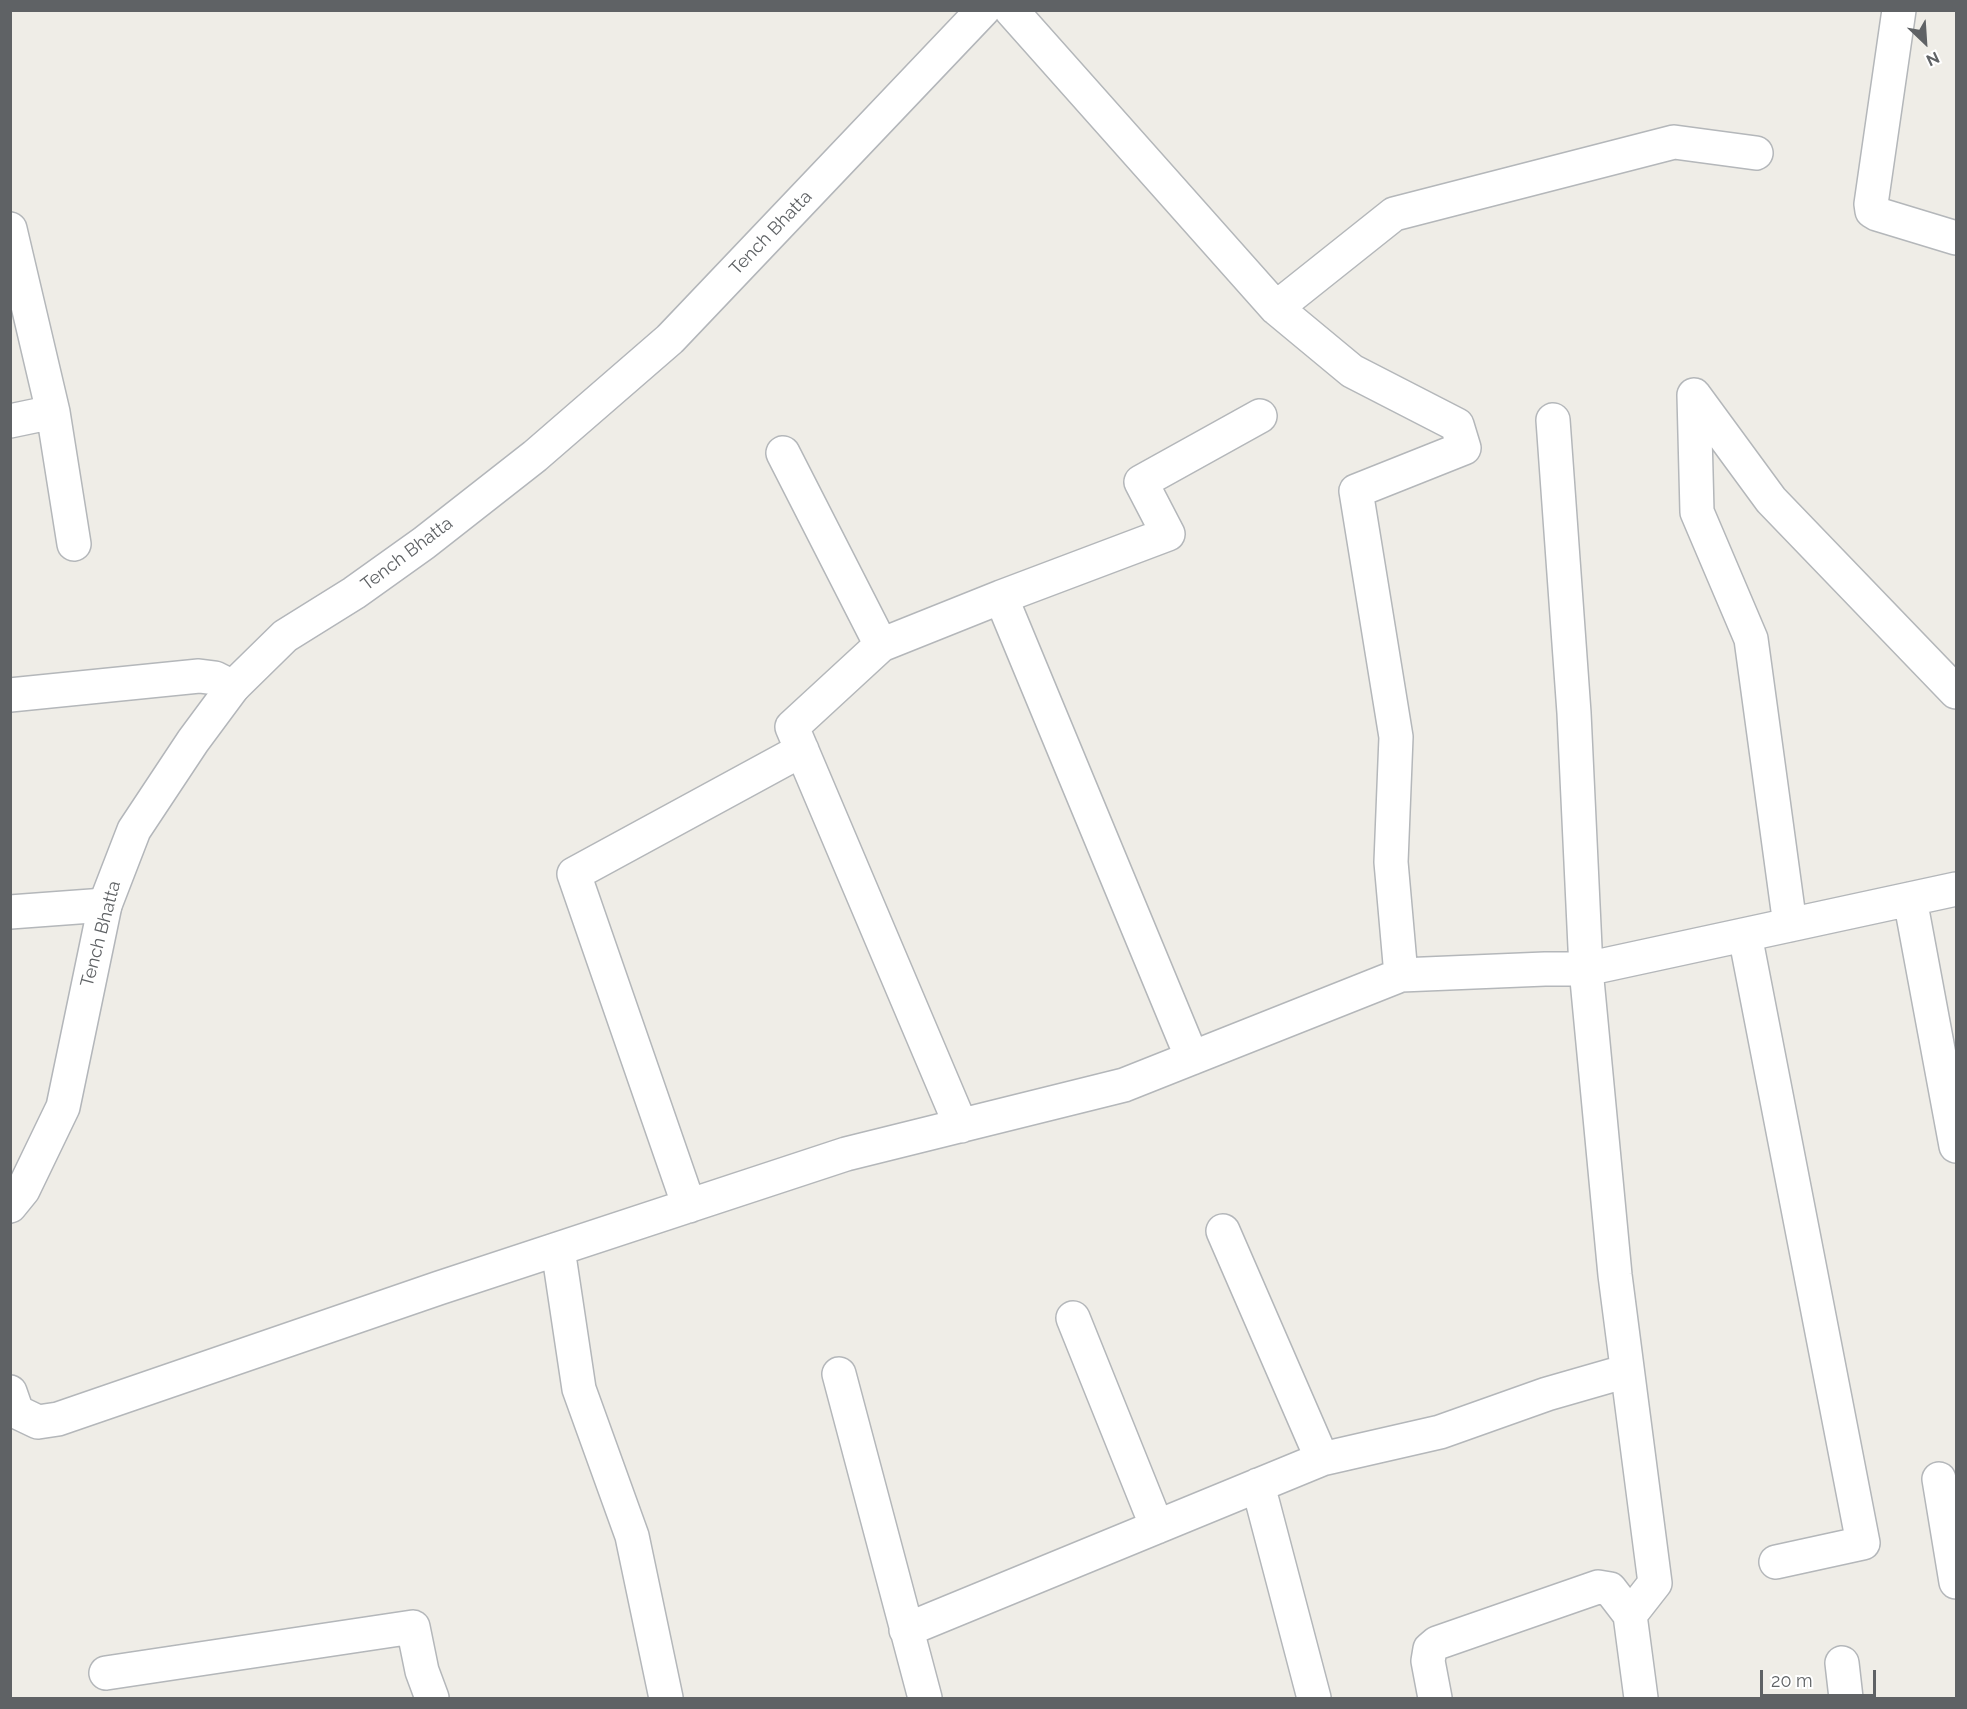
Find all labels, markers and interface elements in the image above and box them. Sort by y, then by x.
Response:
north arrow [1895,12,1955,72]
text: N [1923,48,1942,70]
street label: Tench Bhatta [725,186,817,280]
street label: Tench Bhatta [357,513,457,595]
street label: Tench Bhatta [76,879,126,989]
scale bar [1763,1658,1878,1696]
text: 20 m [1771,1670,1813,1691]

